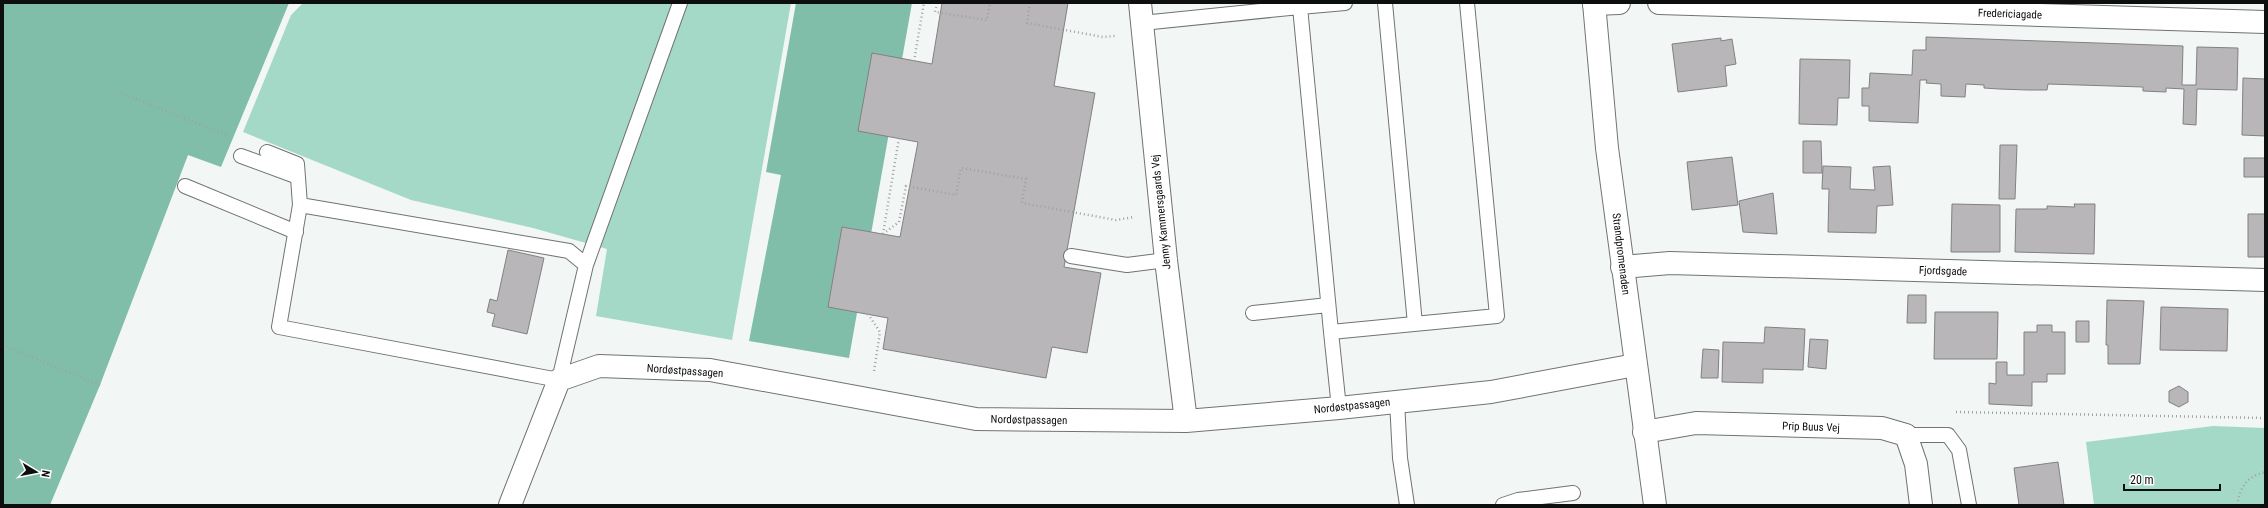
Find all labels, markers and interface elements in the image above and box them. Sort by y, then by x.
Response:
street label: Fredericiagade [1978,6,2042,22]
street label: Jenny Kammersgaards Vej [1149,154,1173,270]
street label: Strandpromenaden [1610,212,1632,296]
street label: Fjordsgade [1919,264,1967,278]
street label: Nordøstpassagen [646,362,724,380]
street label: Nordøstpassagen [1313,396,1391,416]
street label: Nordøstpassagen [991,413,1067,427]
street label: Prip Buus Vej [1782,419,1840,435]
north arrow [16,452,56,492]
scale bar [2124,466,2220,492]
text: N [38,469,52,478]
text: 20 m [2130,473,2154,487]

